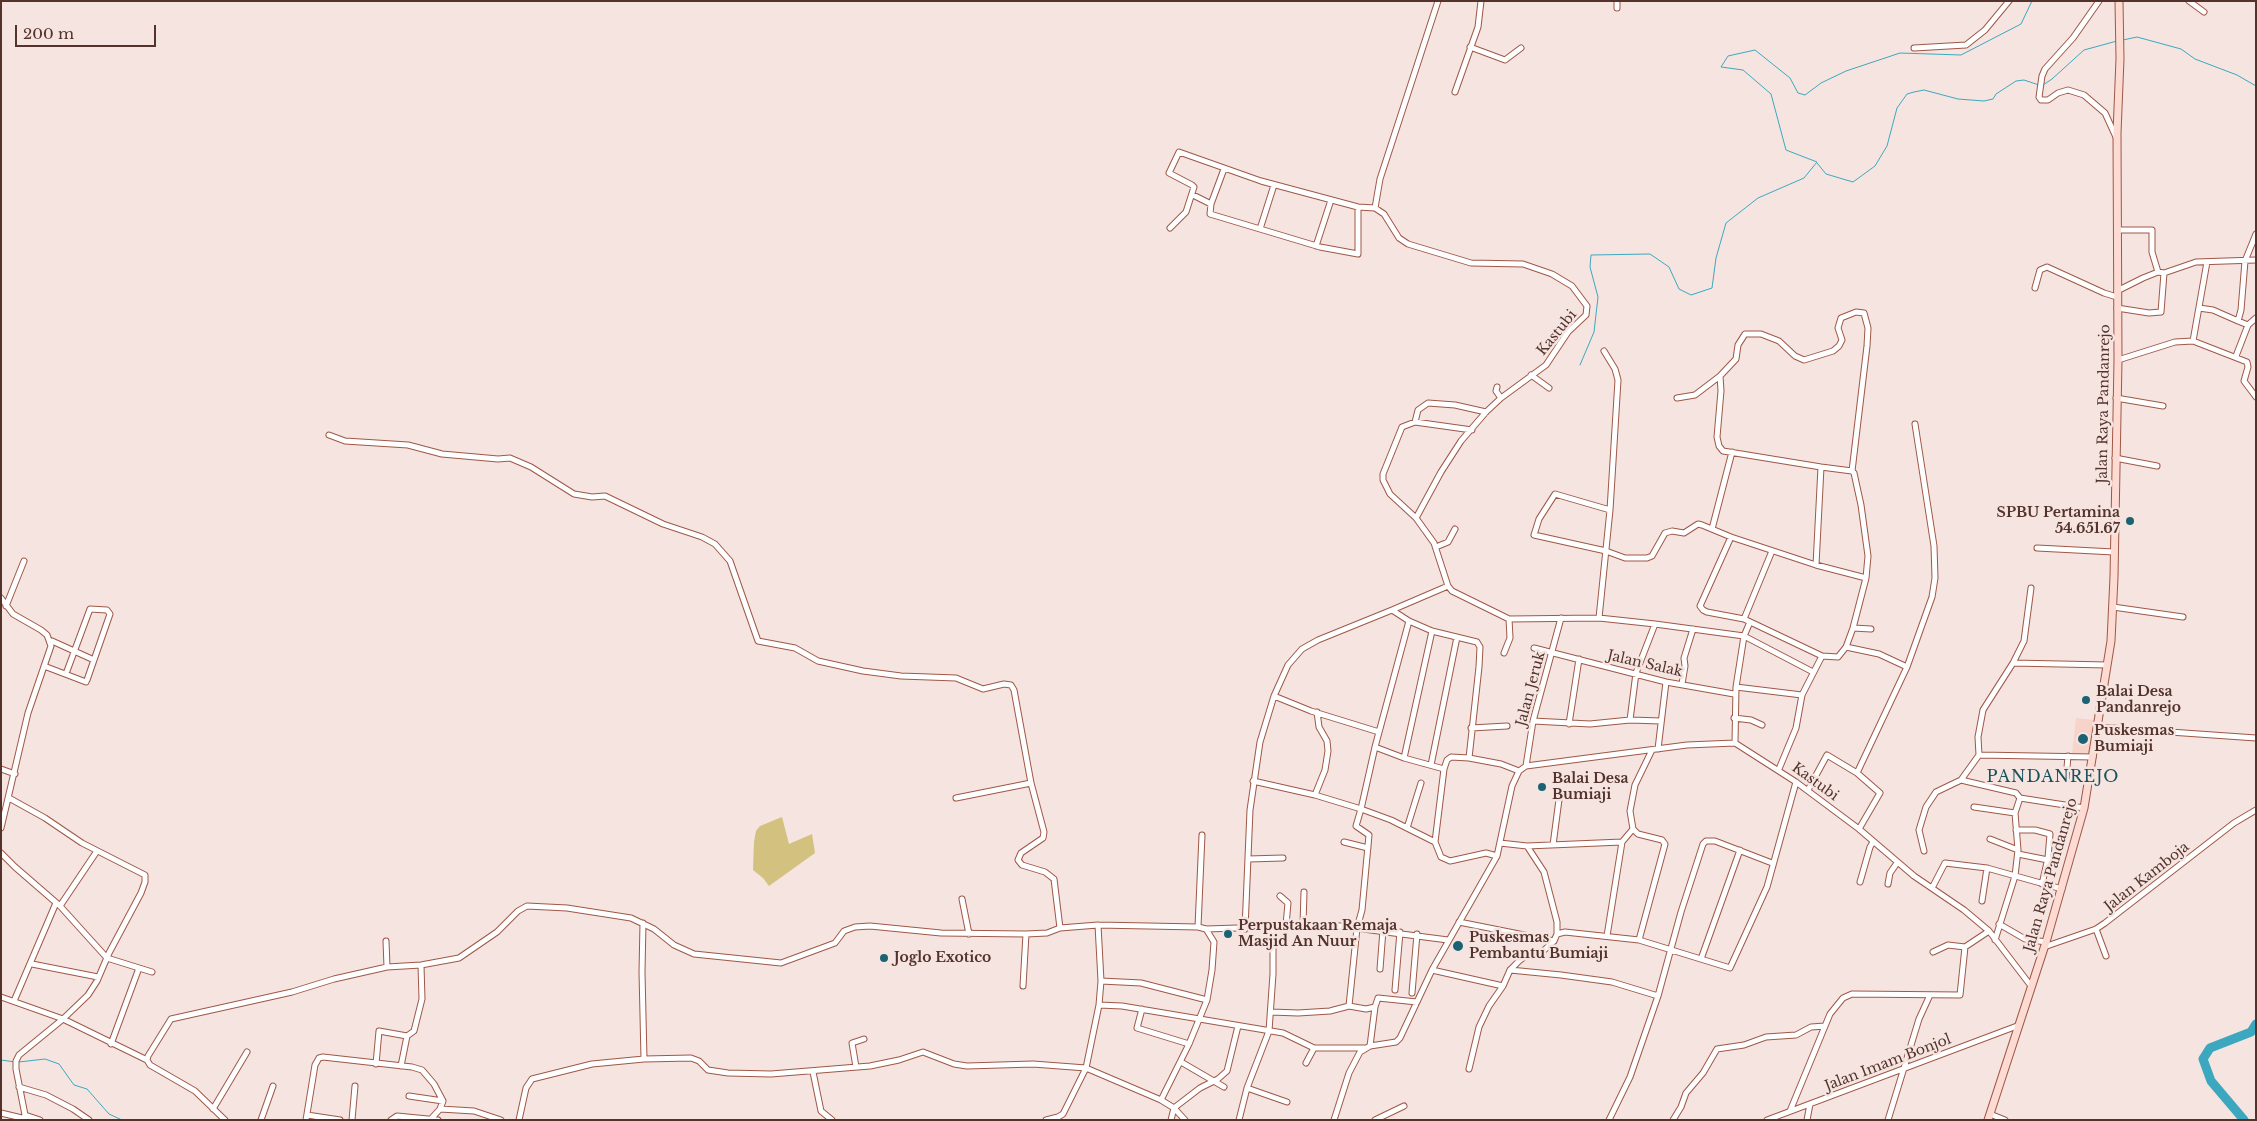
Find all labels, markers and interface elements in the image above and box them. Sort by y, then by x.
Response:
scale bar [18,15,159,47]
text: 200 m [23,24,74,43]
street label: Kastubi [1534,307,1580,359]
street label: Jalan Raya Pandanrejo [2094,324,2114,484]
place label: SPBU Pertamina 54.651.67 [1997,505,2120,538]
marker: SPBU Pertamina 54.651.67 [2124,515,2136,527]
street label: Jalan Salak [1606,647,1684,681]
street label: Jalan Jeruk [1513,650,1549,728]
place label: Balai Desa Pandanrejo [2096,684,2181,716]
marker: Balai Desa Pandanrejo [2080,694,2092,706]
place label: Puskesmas Bumiaji [2094,723,2174,756]
marker: Puskesmas Bumiaji [2076,732,2090,746]
street label: Kastubi [1788,759,1842,805]
district label: PANDANREJO [1985,767,2121,787]
place label: Balai Desa Bumiaji [1552,771,1629,804]
marker: Balai Desa Bumiaji [1536,781,1548,793]
street label: Jalan Raya Pandanrejo [2021,796,2081,954]
street label: Jalan Kamboja [2101,839,2193,915]
place label: Perpustakaan Remaja Masjid An Nuur [1238,918,1397,950]
marker: Perpustakaan Remaja Masjid An Nuur [1222,928,1234,940]
place label: Puskesmas Pembantu Bumiaji [1469,930,1608,962]
marker: Puskesmas Pembantu Bumiaji [1451,939,1465,953]
place label: Joglo Exotico [894,950,991,966]
marker: Joglo Exotico [878,952,890,964]
street label: Jalan Imam Bonjol [1822,1031,1954,1095]

